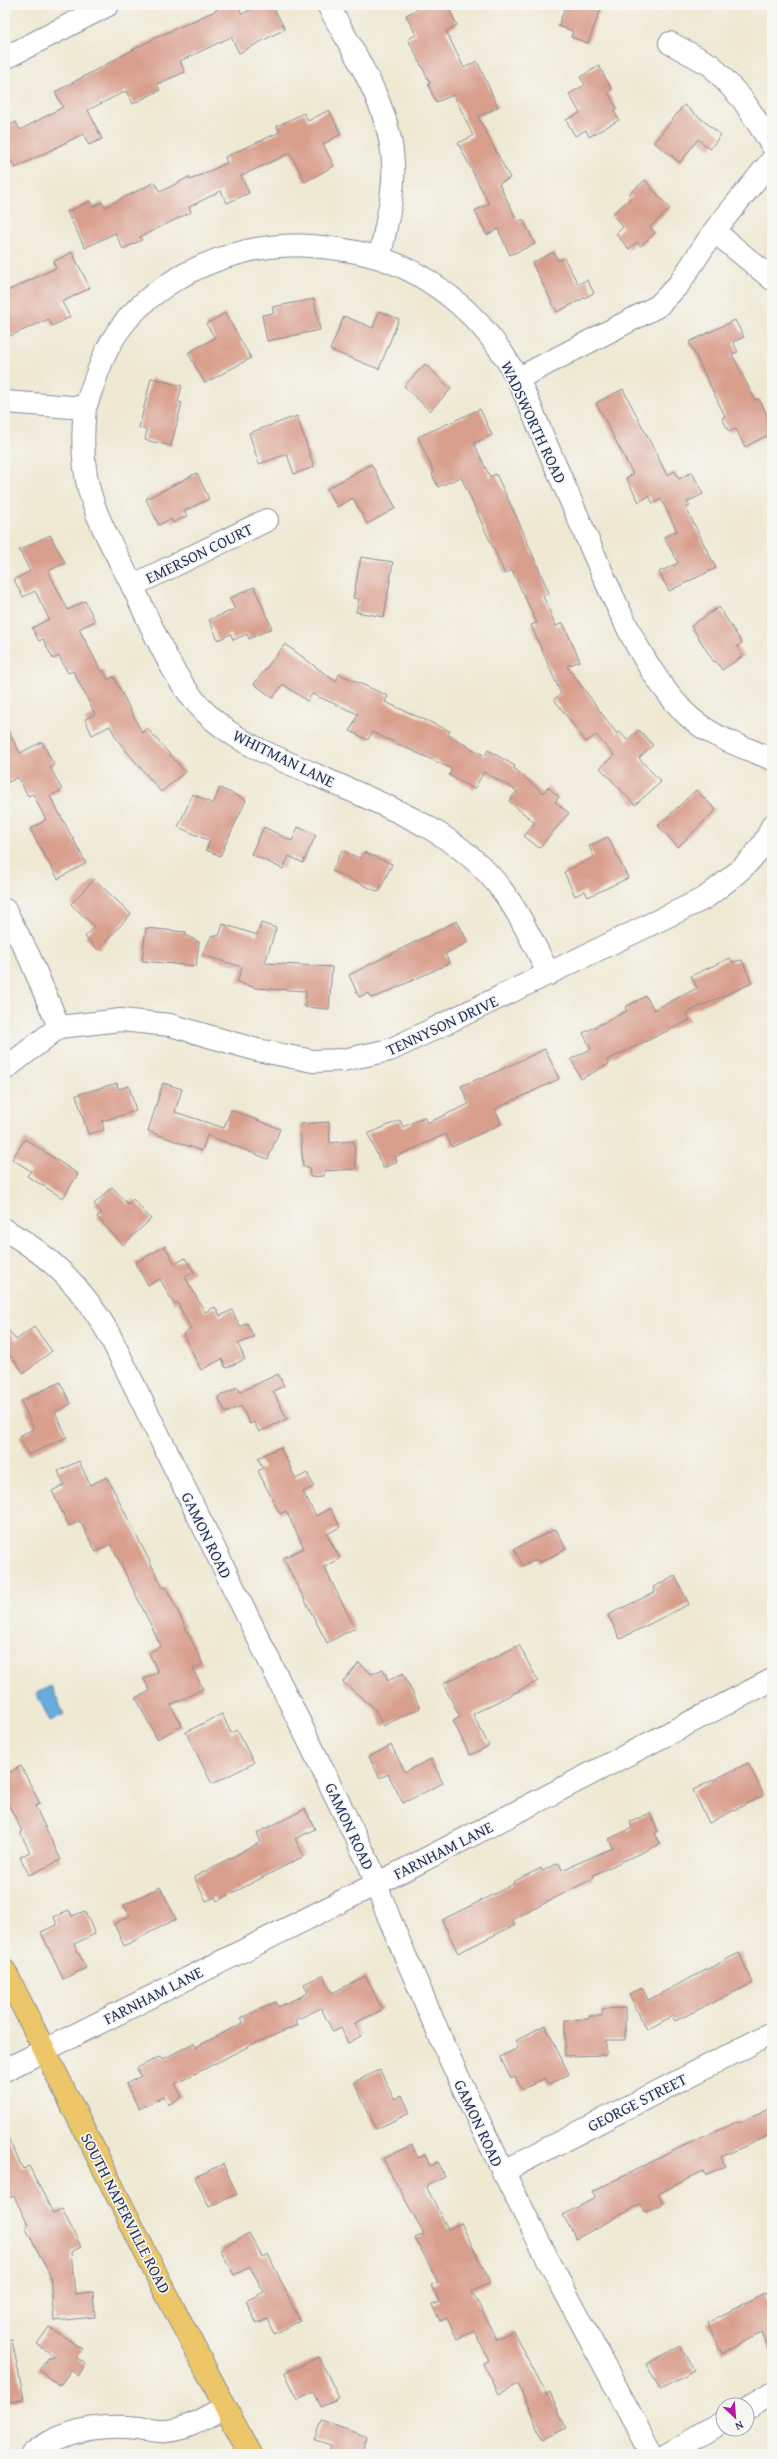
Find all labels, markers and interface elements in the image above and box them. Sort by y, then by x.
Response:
street label: WADSWORTH ROAD [495,357,573,487]
street label: EMERSON COURT [141,517,257,589]
street label: WHITMAN LANE [229,723,339,793]
street label: TENNYSON DRIVE [382,989,502,1061]
street label: GAMON ROAD [176,1488,238,1583]
street label: GAMON ROAD [319,1778,381,1874]
street label: FARNHAM LANE [389,1815,497,1885]
street label: FARNHAM LANE [99,1960,207,2030]
street label: GEORGE STREET [583,2067,691,2137]
street label: GAMON ROAD [448,2075,510,2171]
street label: SOUTH NAPERVILLE ROAD [75,2129,177,2298]
north arrow [715,2397,755,2437]
text: N [732,2417,746,2435]

